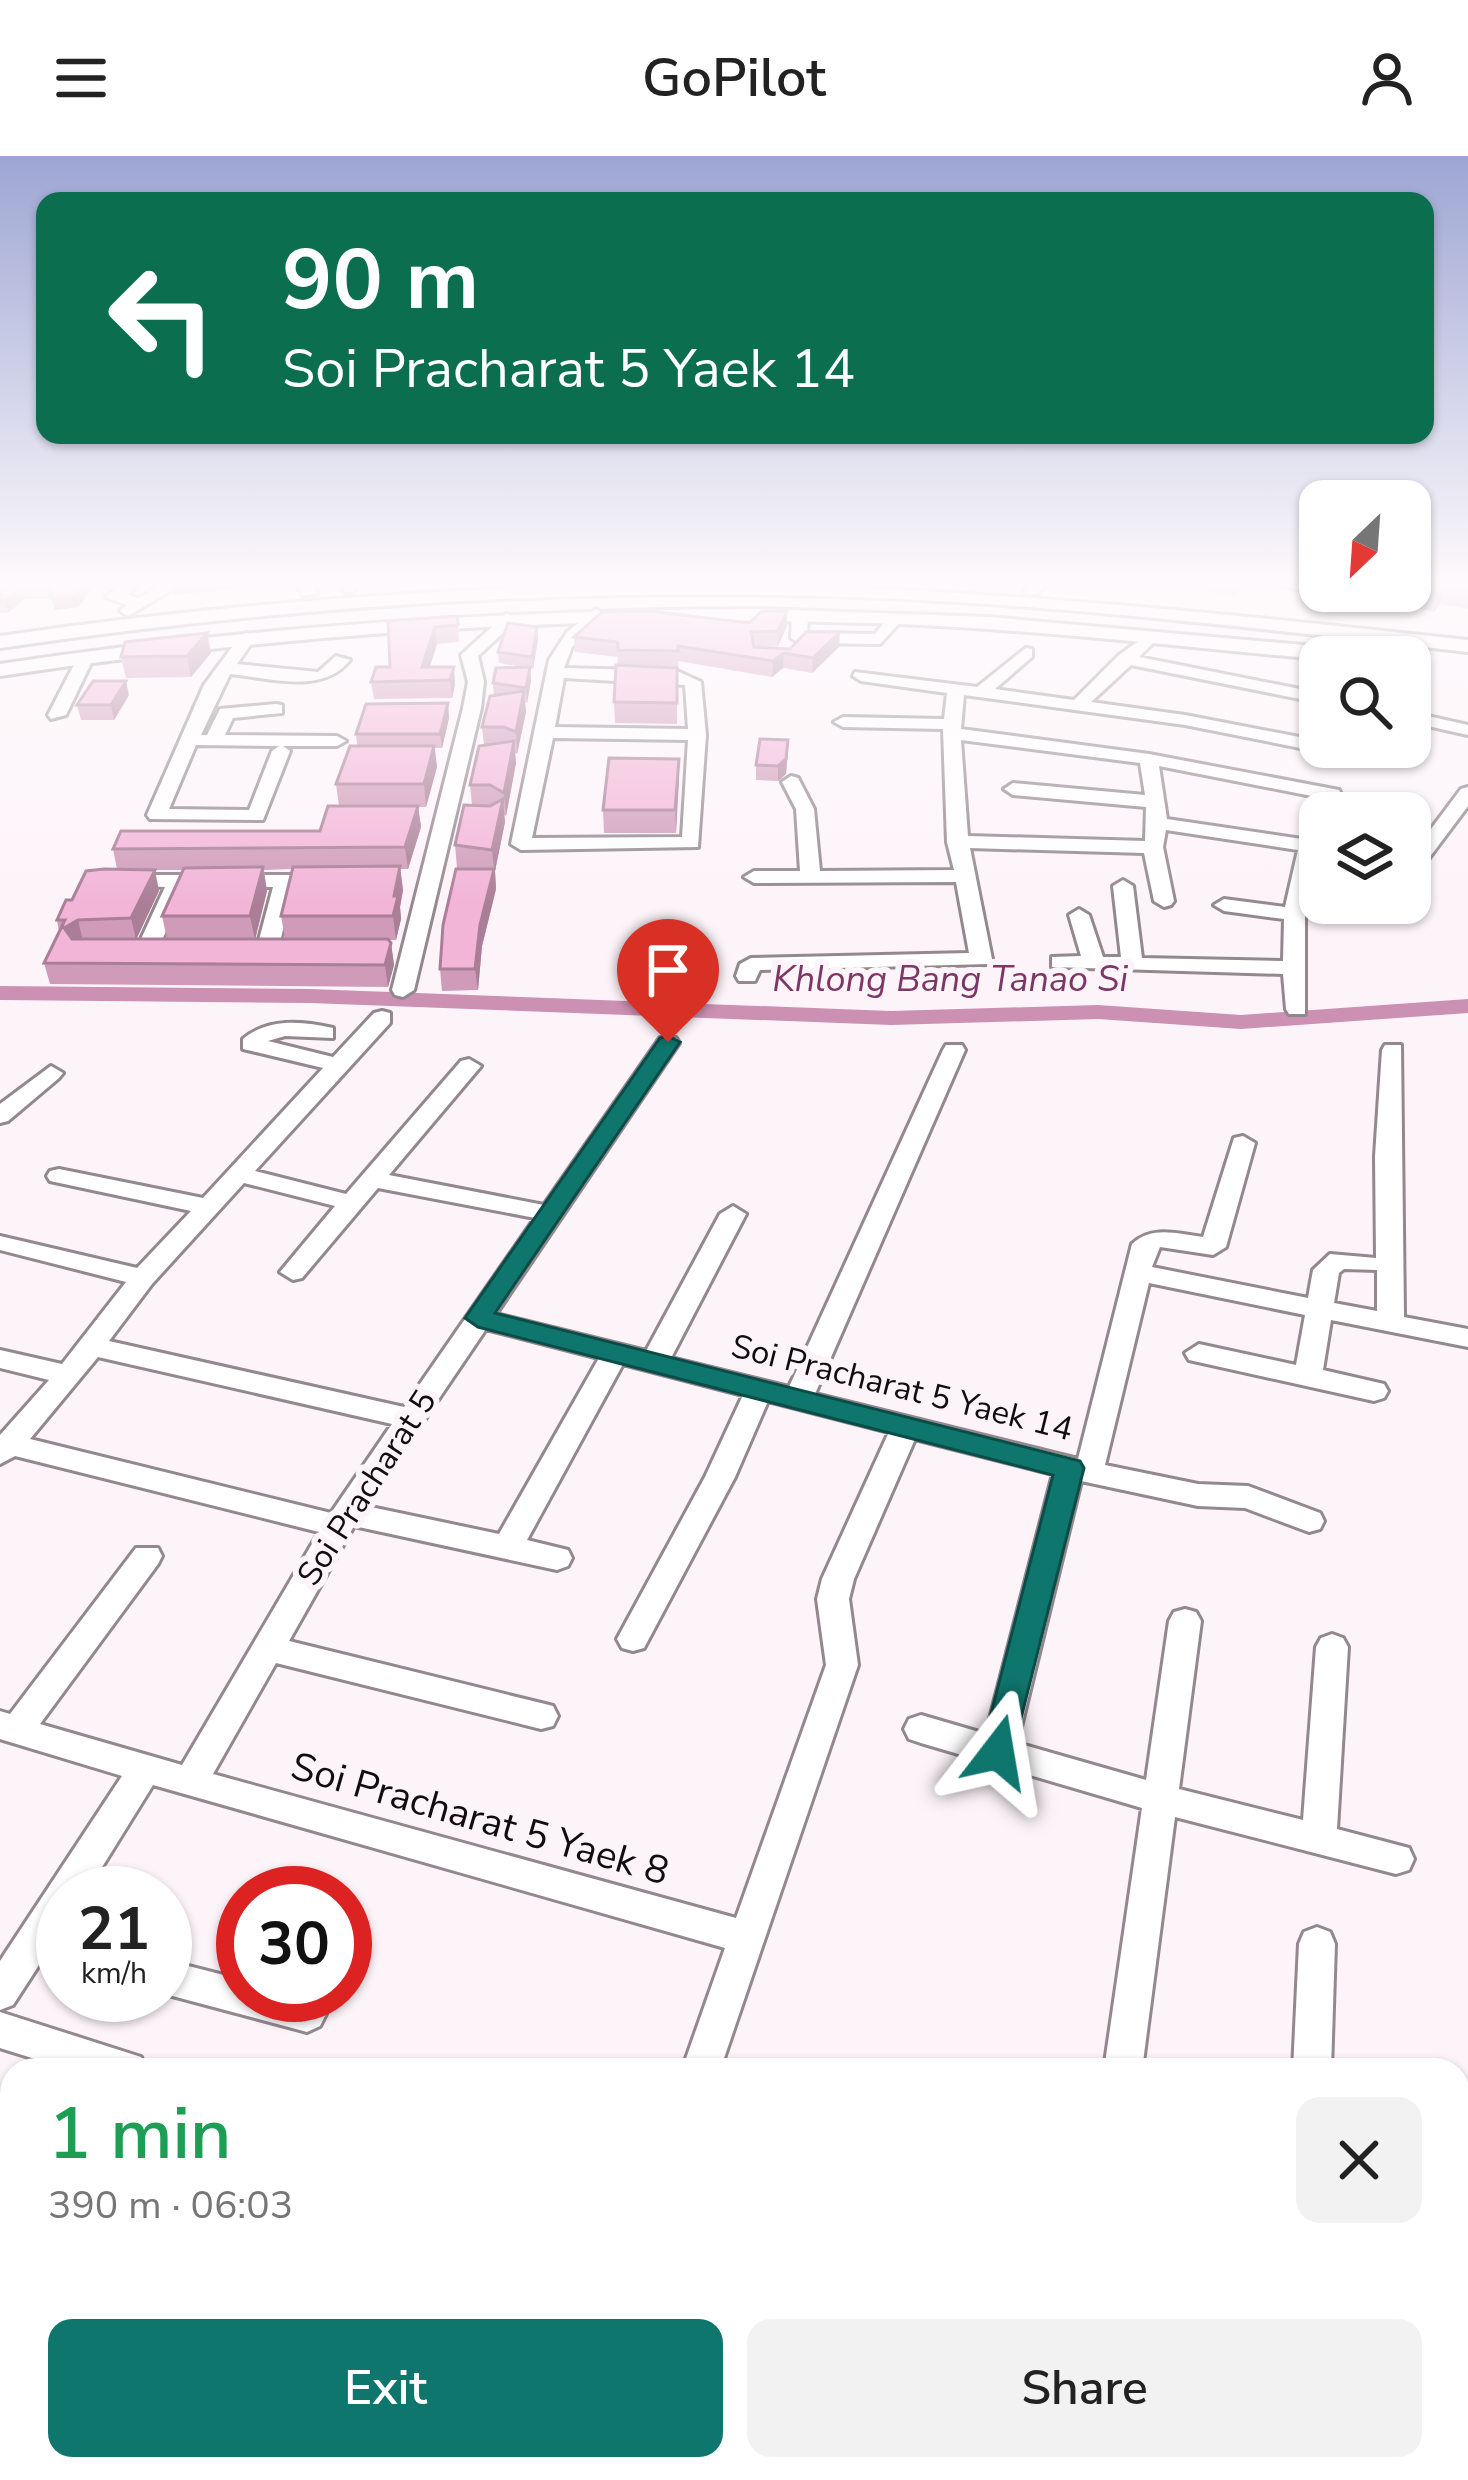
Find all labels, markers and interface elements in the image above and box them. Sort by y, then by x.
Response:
text: GoPilot [642,41,826,115]
icon: menu [48,45,114,111]
icon: person [1354,45,1420,111]
text: 90 m [282,223,479,338]
icon: left [84,240,240,396]
text: Soi Pracharat 5 Yaek 14 [282,332,855,406]
north arrow [1299,480,1431,612]
map controls [1299,480,1431,924]
button: search [1299,636,1431,768]
button: layers [1299,792,1431,924]
pin [617,919,719,1042]
icon: arrive [635,937,701,1003]
water label: Khlong Bang Tanao Si [772,955,1129,1004]
street label: Soi Pracharat 5 Yaek 14 [727,1324,1077,1452]
street label: Soi Pracharat 5 [287,1381,447,1595]
position arrow [935,1689,1061,1815]
street label: Soi Pracharat 5 Yaek 8 [285,1740,675,1898]
speed limit sign: 30 [216,1866,372,2022]
text: 21 [78,1888,150,1970]
text: km/h [81,1953,147,1994]
text: 1 min [48,2085,231,2183]
button: close [1296,2097,1422,2223]
text: 390 m · 06:03 [48,2179,293,2232]
button: Exit [48,2319,723,2457]
button: Share [747,2319,1422,2457]

